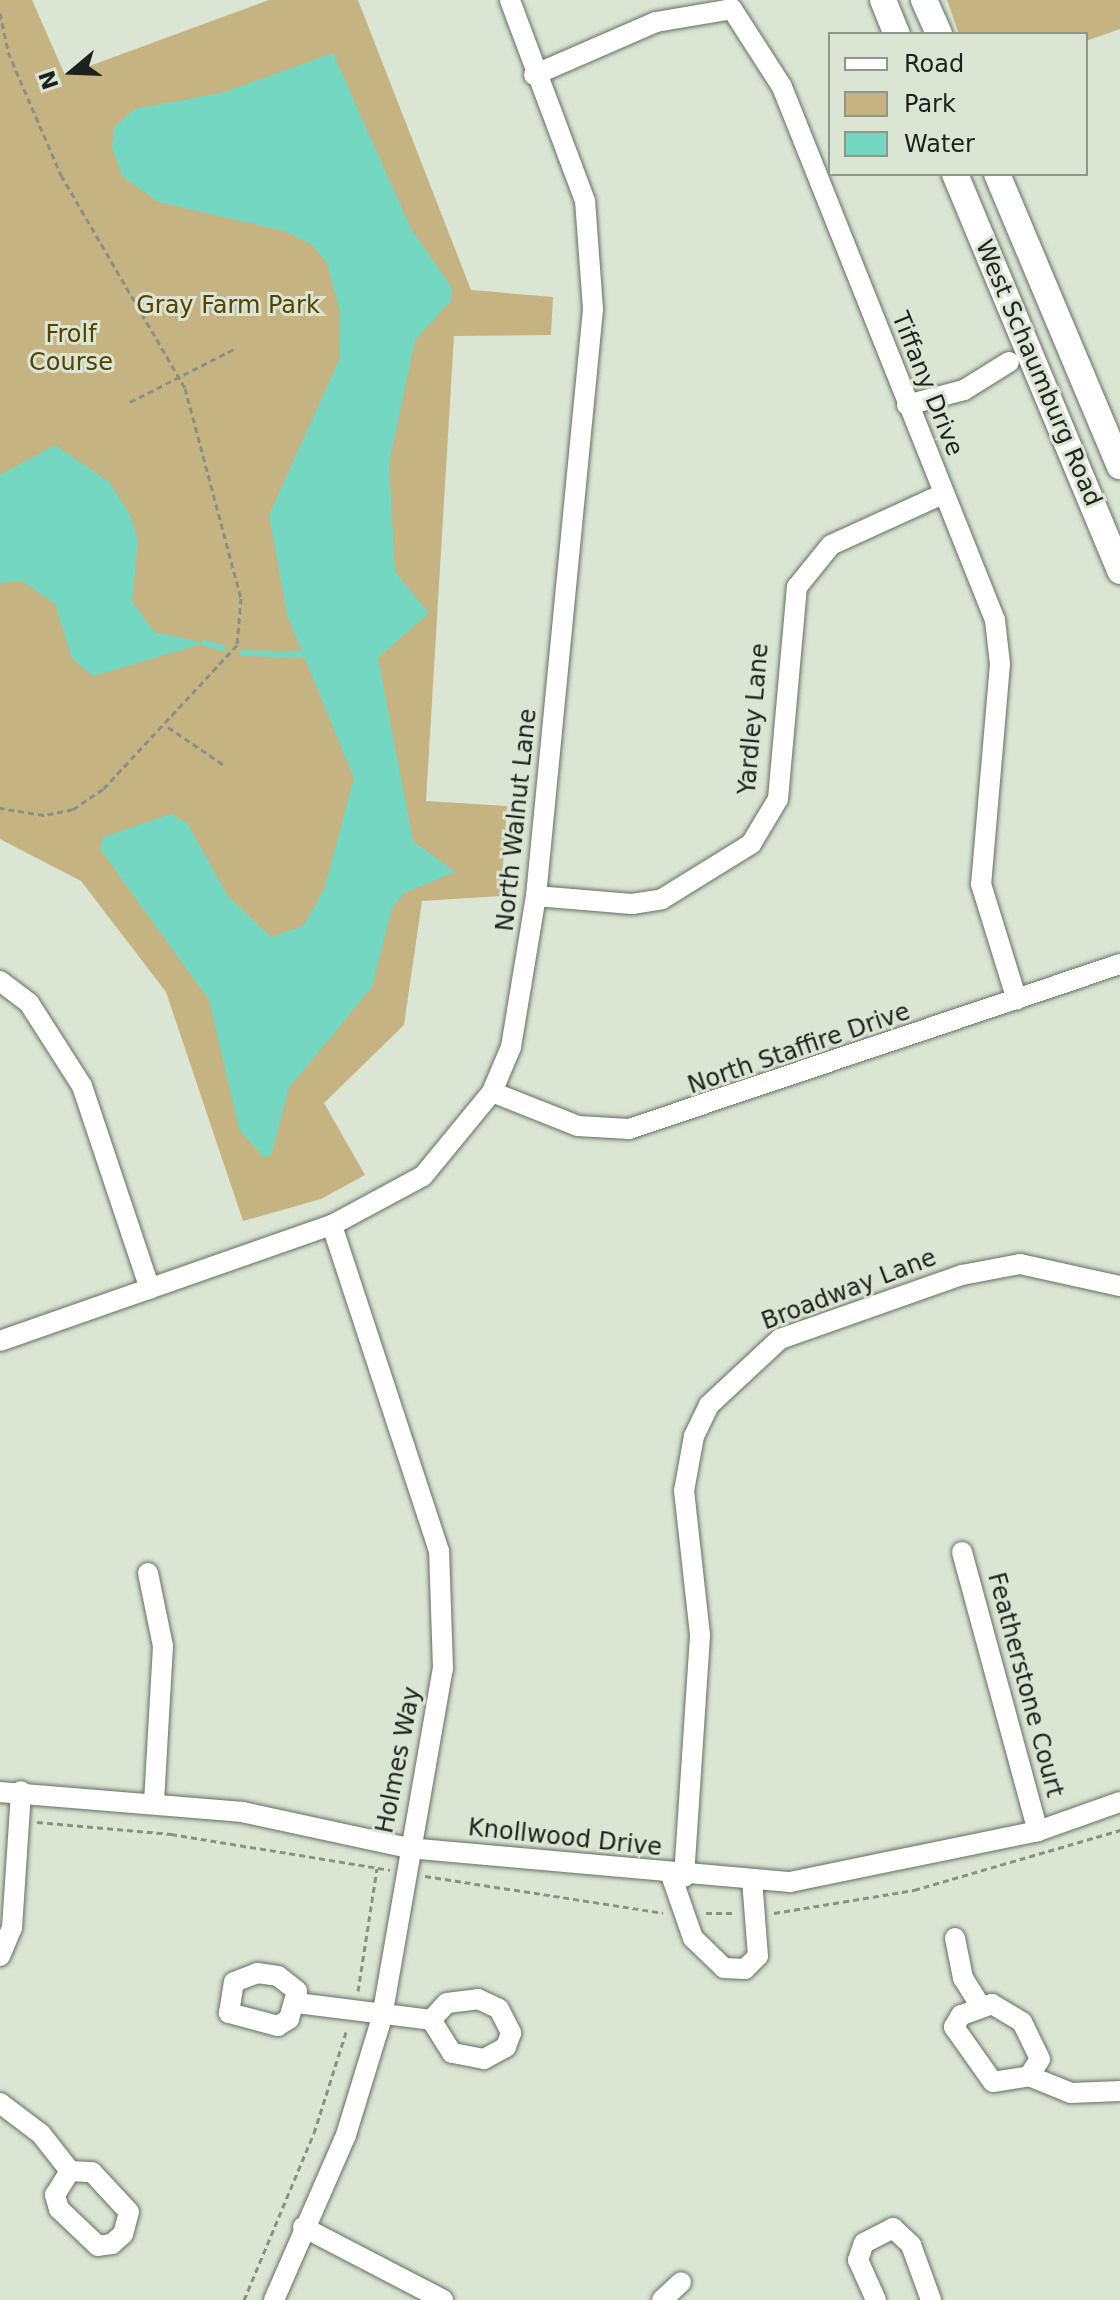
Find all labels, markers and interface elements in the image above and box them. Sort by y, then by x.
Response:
north arrow [32,32,112,112]
legend [828,32,1088,176]
text: Road [904,50,964,78]
text: N [34,67,64,93]
text: Park [904,90,956,118]
text: Water [904,130,975,158]
street label: West Schaumburg Road [969,235,1107,511]
park label: Gray Farm Park [136,292,320,320]
street label: Tiffany Drive [885,308,969,460]
park label: Frolf Course [29,321,113,377]
street label: Yardley Lane [733,642,775,796]
street label: North Walnut Lane [491,707,543,933]
street label: North Staffire Drive [684,997,914,1101]
street label: Broadway Lane [758,1243,940,1337]
street label: Featherstone Court [981,1570,1069,1800]
street label: Holmes Way [371,1684,427,1836]
street label: Knollwood Drive [467,1813,663,1863]

